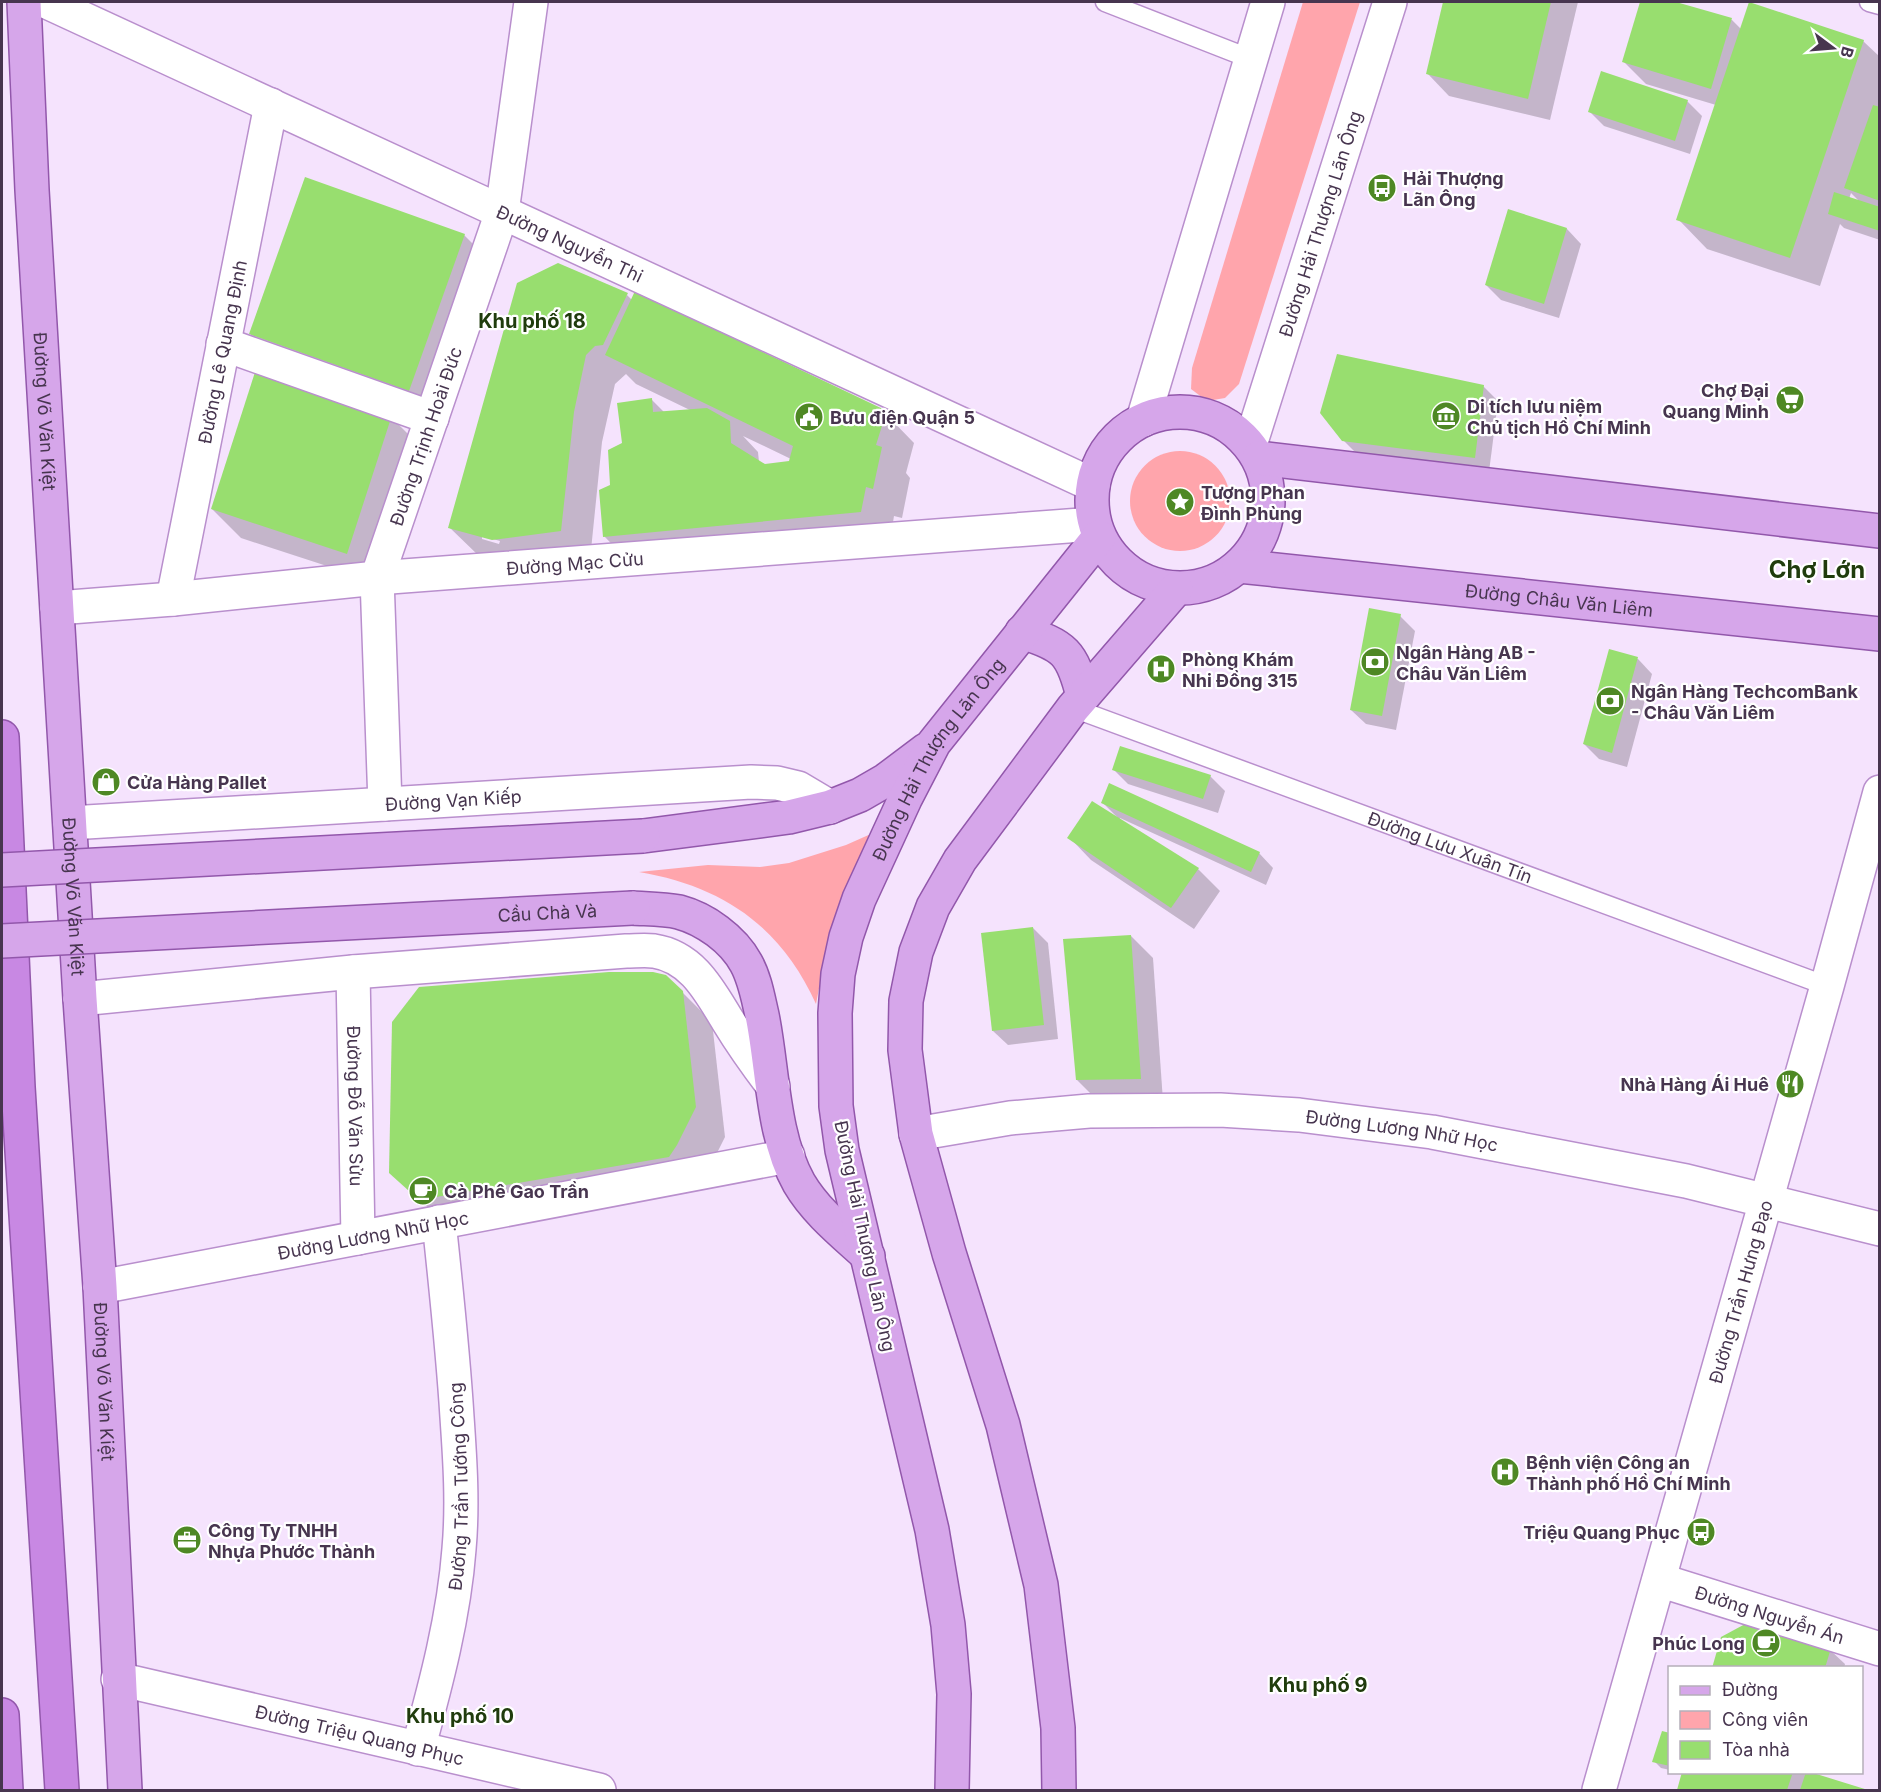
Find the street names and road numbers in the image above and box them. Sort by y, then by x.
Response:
street label: Đường Hải Thượng Lãn Ông [1274,108,1365,339]
street label: Đường Nguyễn Thi [493,201,646,286]
street label: Đường Lê Quang Định [194,258,251,445]
street label: Đường Võ Văn Kiệt [30,331,60,492]
street label: Đường Trịnh Hoài Đức [385,344,466,528]
street label: Đường Mạc Cửu [506,547,644,579]
street label: Đường Châu Văn Liêm [1464,580,1654,620]
street label: Đường Hải Thượng Lãn Ông [868,654,1009,864]
street label: Đường Vạn Kiếp [384,785,522,815]
street label: Đường Lưu Xuân Tín [1365,807,1535,887]
street label: Đường Võ Văn Kiệt [59,817,89,977]
street label: Cầu Chà Và [497,899,598,926]
street label: Đường Đỗ Văn Sửu [344,1025,368,1186]
street label: Đường Lương Nhữ Học [1305,1105,1500,1155]
street label: Đường Hải Thượng Lãn Ông [830,1118,901,1353]
street label: Đường Trần Hưng Đạo [1704,1198,1776,1386]
street label: Đường Lương Nhữ Học [276,1207,470,1263]
street label: Đường Võ Văn Kiệt [90,1302,119,1462]
street label: Đường Trần Tướng Công [444,1382,471,1592]
street label: Đường Nguyễn Án [1692,1581,1847,1648]
street label: Đường Triệu Quang Phục [253,1701,466,1769]

